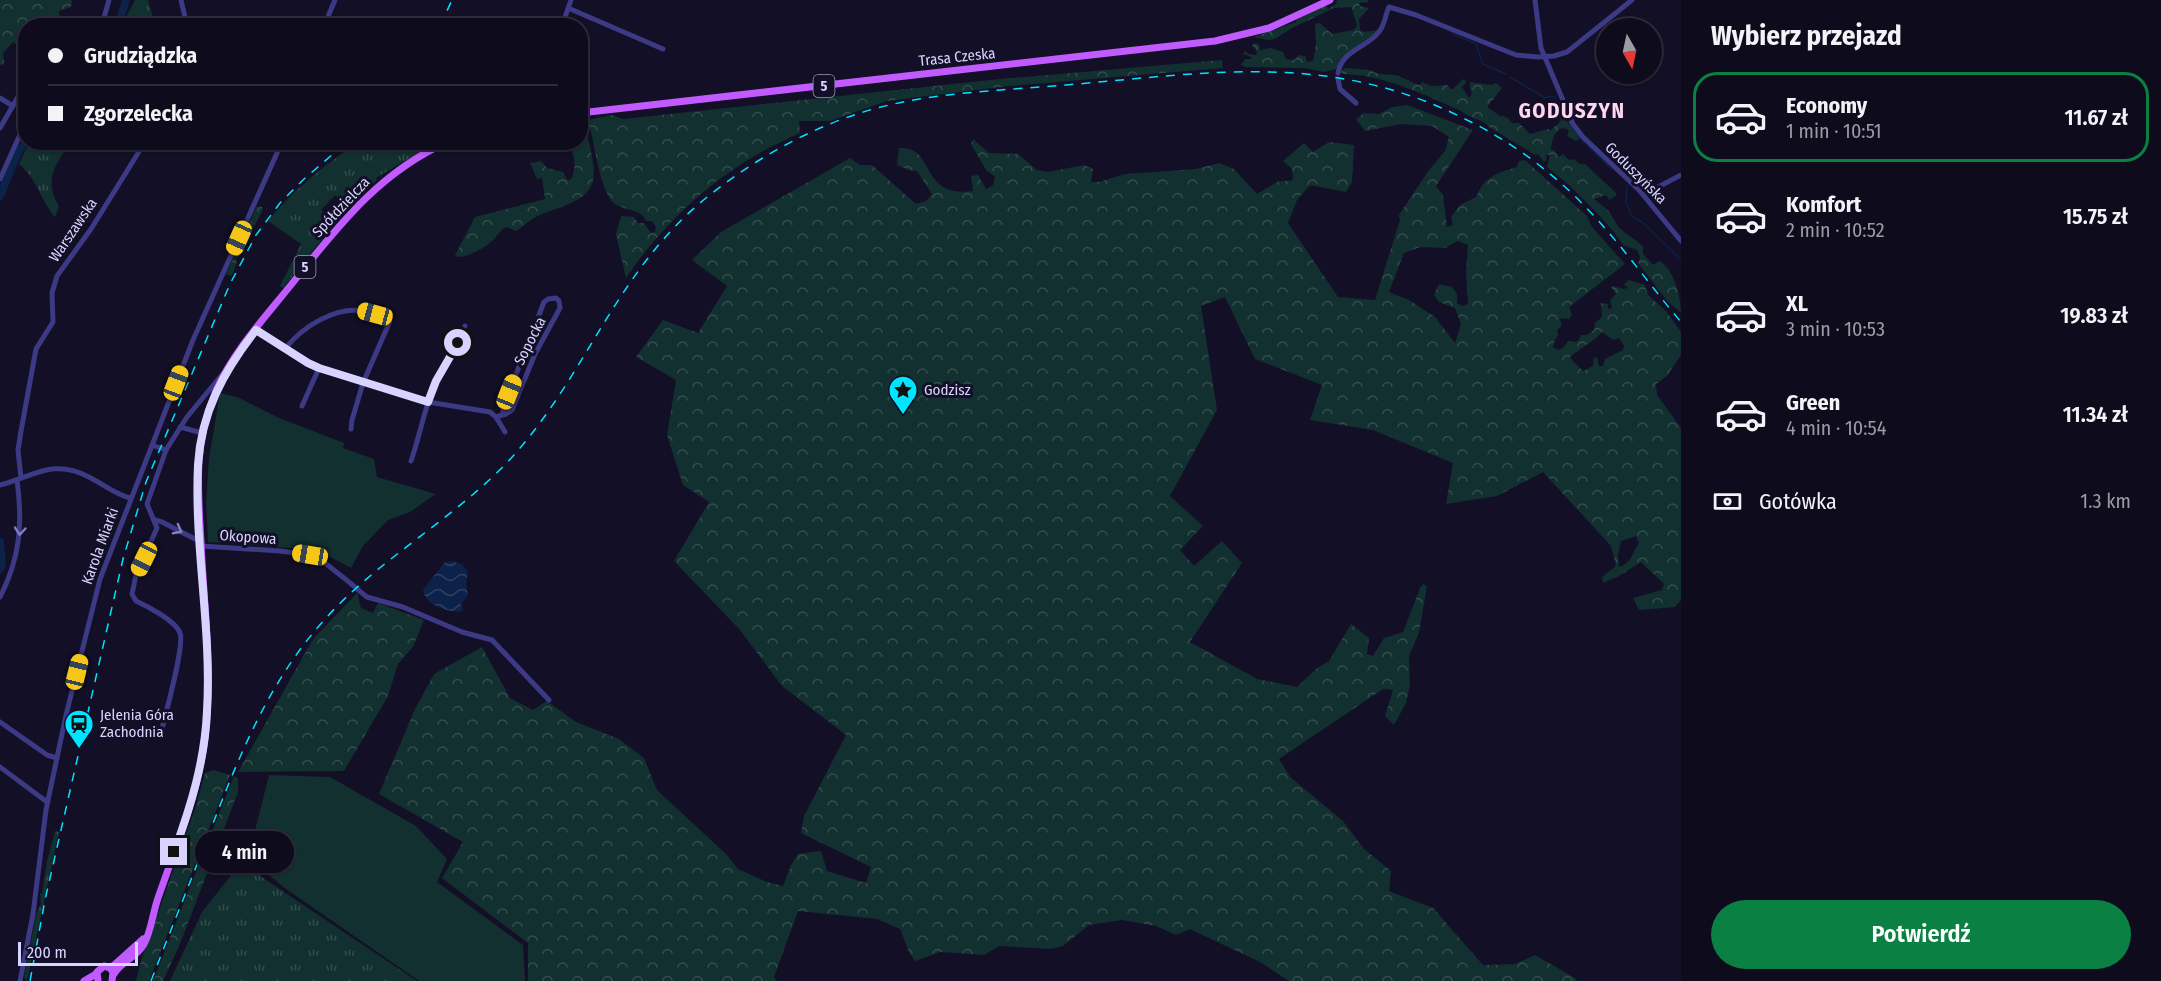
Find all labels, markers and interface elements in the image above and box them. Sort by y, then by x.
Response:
north arrow [1596,18,1662,84]
map controls [1596,18,1662,84]
text: Wybierz przejazd [1711,20,1902,52]
text: Grudziądzka [84,42,197,69]
street label: Trasa Czeska [918,44,996,70]
road number: 5 [814,75,834,97]
icon: car [1714,90,1768,144]
text: Economy [1786,92,1867,119]
district label: GODUSZYN [1518,98,1626,124]
text: Zgorzelecka [84,100,193,127]
text: 11.67 zł [2064,104,2128,131]
text: 1 min · 10:51 [1786,119,1882,143]
street label: Goduszyńska [1601,138,1671,208]
street label: Spółdzielcza [308,173,374,241]
icon: car [1714,189,1768,243]
text: Komfort [1786,191,1861,218]
street label: Warszawska [45,195,101,265]
text: 15.75 zł [2063,203,2128,230]
car [223,218,255,258]
text: 2 min · 10:52 [1786,218,1884,242]
road number: 5 [294,256,316,278]
icon: car [1714,288,1768,342]
text: XL [1786,290,1808,317]
car [355,301,395,327]
text: 19.83 zł [2060,302,2128,329]
street label: Sopocka [510,314,550,368]
text: 3 min · 10:53 [1786,317,1885,341]
route start [444,329,471,356]
car [161,363,191,403]
car [494,372,524,412]
place icon: Godzisz [887,374,919,416]
place label: Godzisz [924,381,971,399]
icon: car [1714,387,1768,441]
text: Green [1786,389,1840,416]
text: 11.34 zł [2063,401,2128,428]
text: 4 min · 10:54 [1786,416,1886,440]
icon: cash [1711,485,1744,518]
text: Gotówka [1759,488,1837,515]
text: 1.3 km [2080,489,2131,513]
street label: Karola Miarki [78,505,122,587]
one-way arrow [171,523,182,534]
one-way arrow [13,526,26,535]
street label: Okopowa [219,526,277,548]
car [128,539,160,579]
car [291,543,329,567]
car [64,652,90,692]
place label: Jelenia Góra Zachodnia [100,706,174,741]
station icon: Jelenia Góra Zachodnia [63,708,95,750]
callout: 4 min [195,831,294,873]
route end [160,838,187,865]
text: 4 min [222,840,267,864]
button: Potwierdź [1711,900,2131,969]
scale bar [18,939,138,966]
text: 200 m [27,943,67,962]

